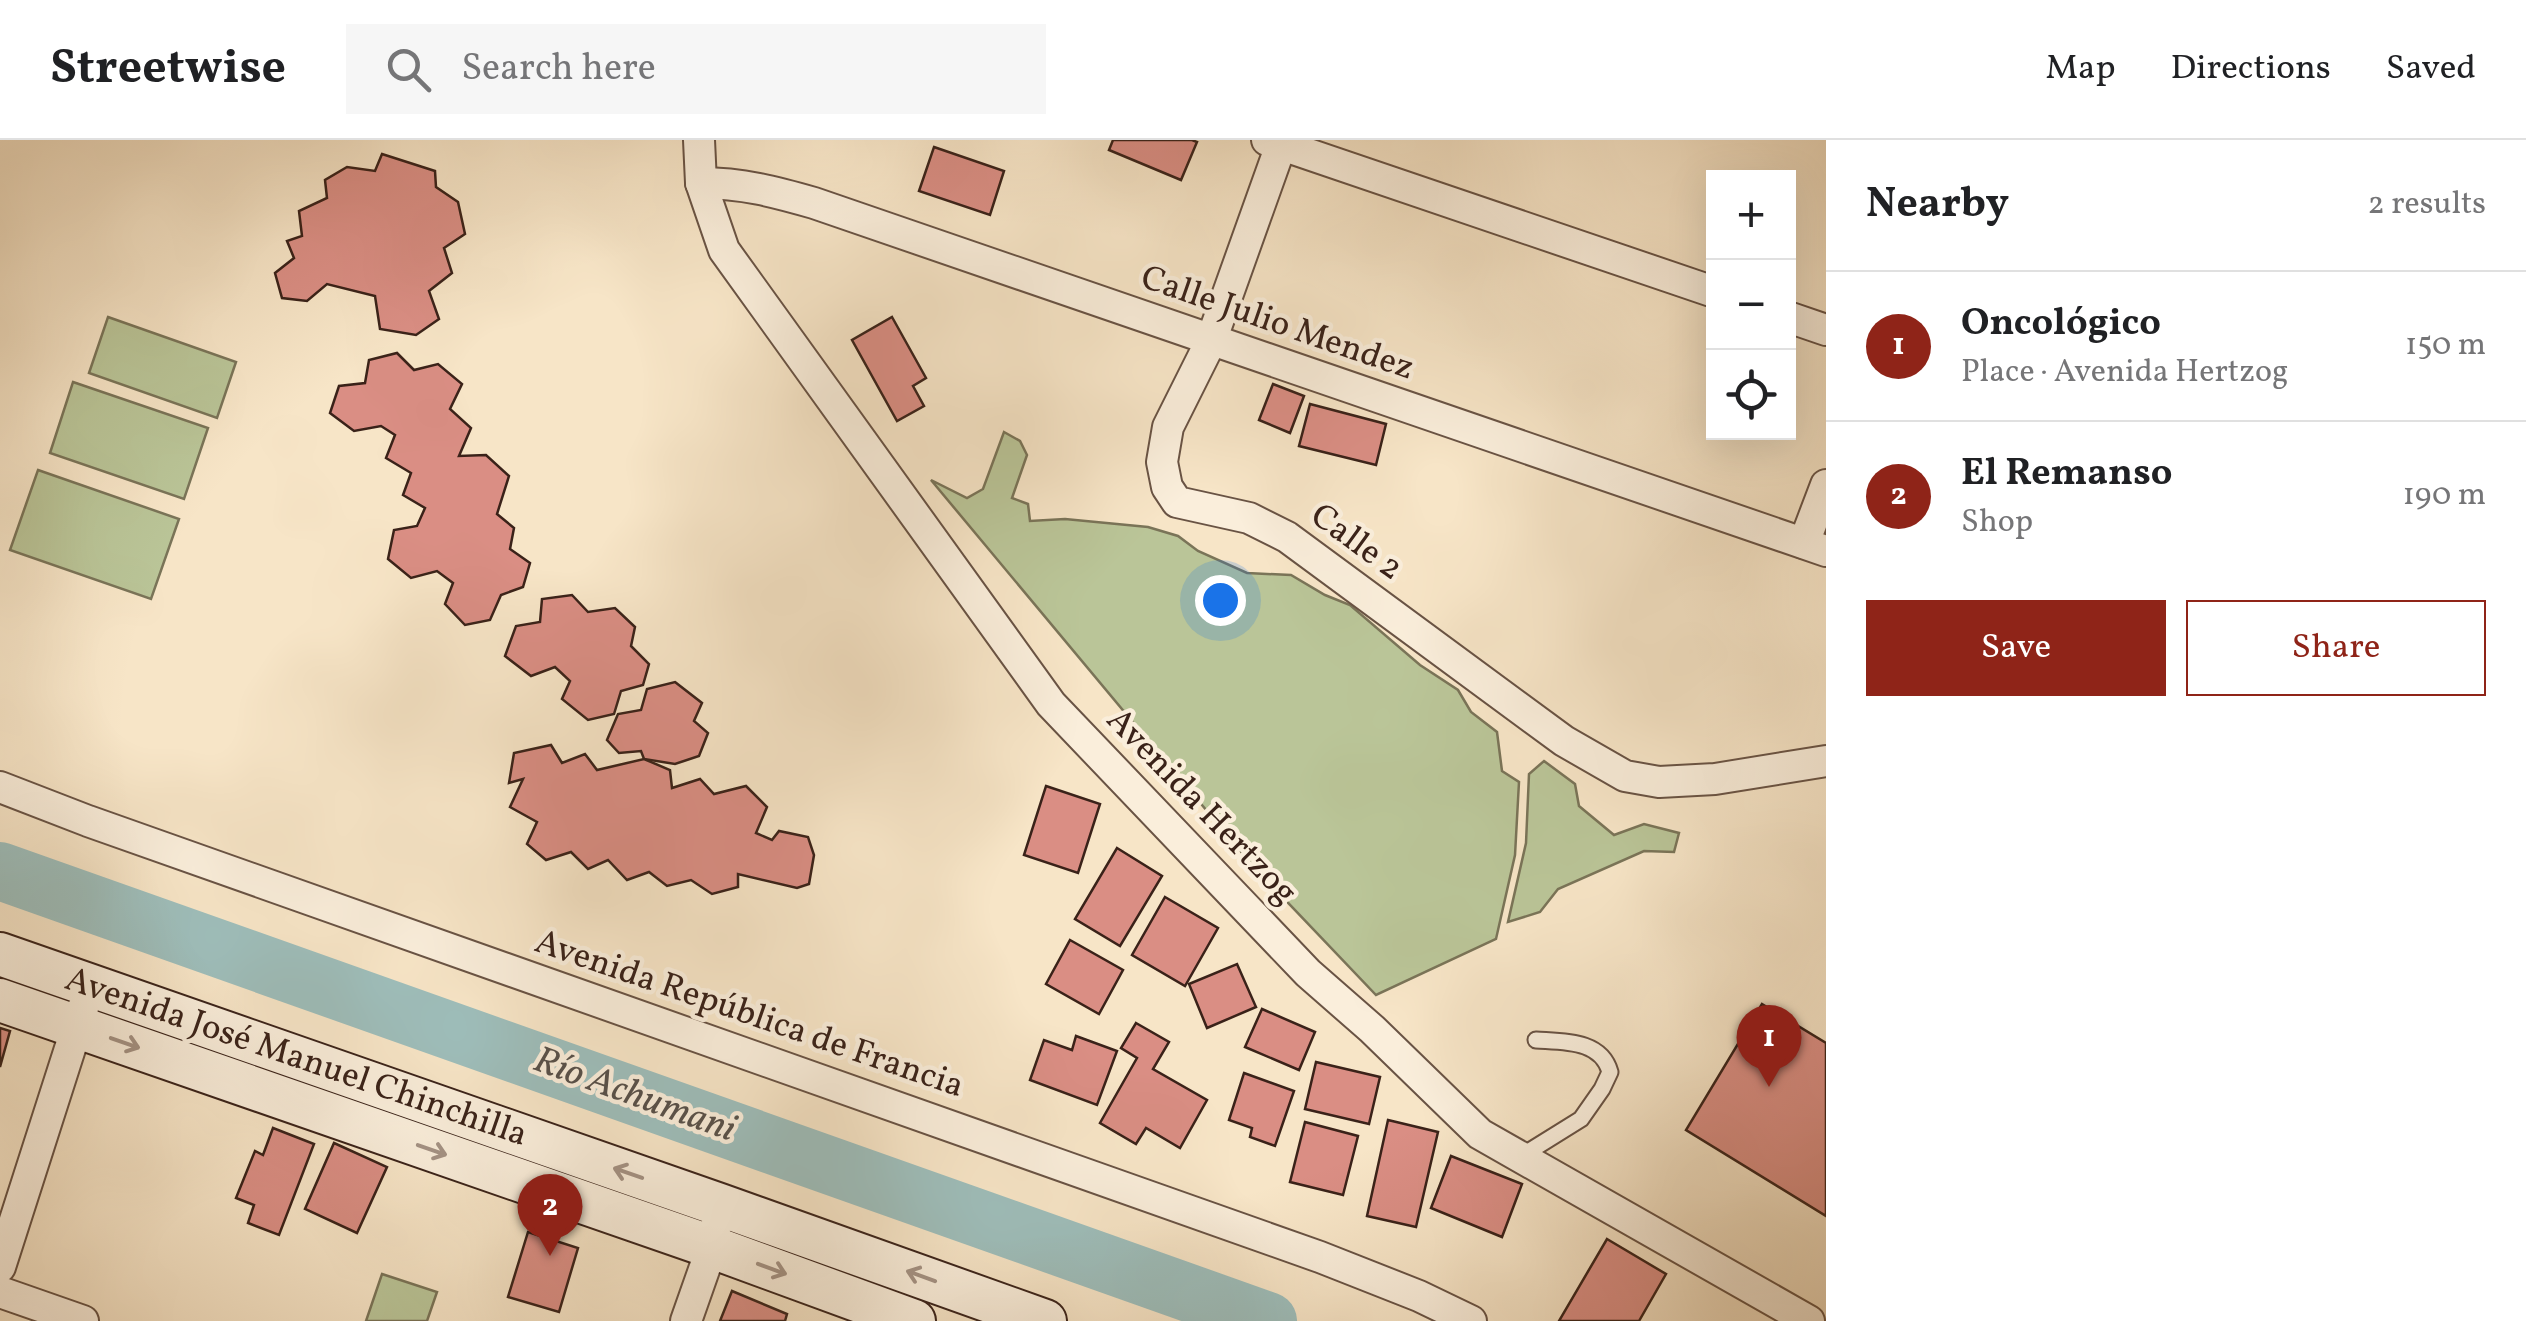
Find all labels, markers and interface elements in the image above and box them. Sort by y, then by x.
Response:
search box [346,24,1046,114]
text: Streetwise [50,36,286,103]
icon: search [381,42,436,97]
text: Search here [461,43,656,96]
text: Map [2045,45,2116,93]
text: Directions [2171,45,2331,93]
text: Saved [2386,45,2476,93]
map controls [1706,170,1796,440]
button: + [1706,170,1796,260]
text: Nearby [1866,176,2009,235]
text: 2 results [2368,183,2486,227]
street label: Calle Julio Mendez [1134,255,1420,393]
button: − [1706,260,1796,350]
text: Oncológico [1961,298,2161,351]
text: 1 [1892,324,1905,368]
text: 150 m [2405,324,2486,368]
button: locate [1706,350,1796,440]
text: Place · Avenida Hertzog [1961,351,2288,395]
text: El Remanso [1961,448,2172,501]
text: 2 [1890,474,1907,518]
text: 190 m [2402,474,2486,518]
street label: Calle 2 [1300,493,1412,593]
text: Shop [1961,501,2033,545]
your location [1195,575,1246,626]
button: Save [1866,600,2166,696]
button: Share [2186,600,2486,696]
street label: Avenida Hertzog [1095,698,1307,916]
street label: Avenida República de Francia [528,919,970,1111]
street label: Avenida José Manuel Chinchilla [58,956,534,1160]
pin: 1 [1736,1004,1802,1087]
one-way arrow [109,1035,140,1053]
water label: Río Achumani [526,1035,743,1157]
one-way arrow [416,1142,447,1160]
one-way arrow [614,1163,645,1181]
pin: 2 [518,1174,582,1256]
one-way arrow [755,1261,786,1279]
one-way arrow [905,1266,937,1284]

